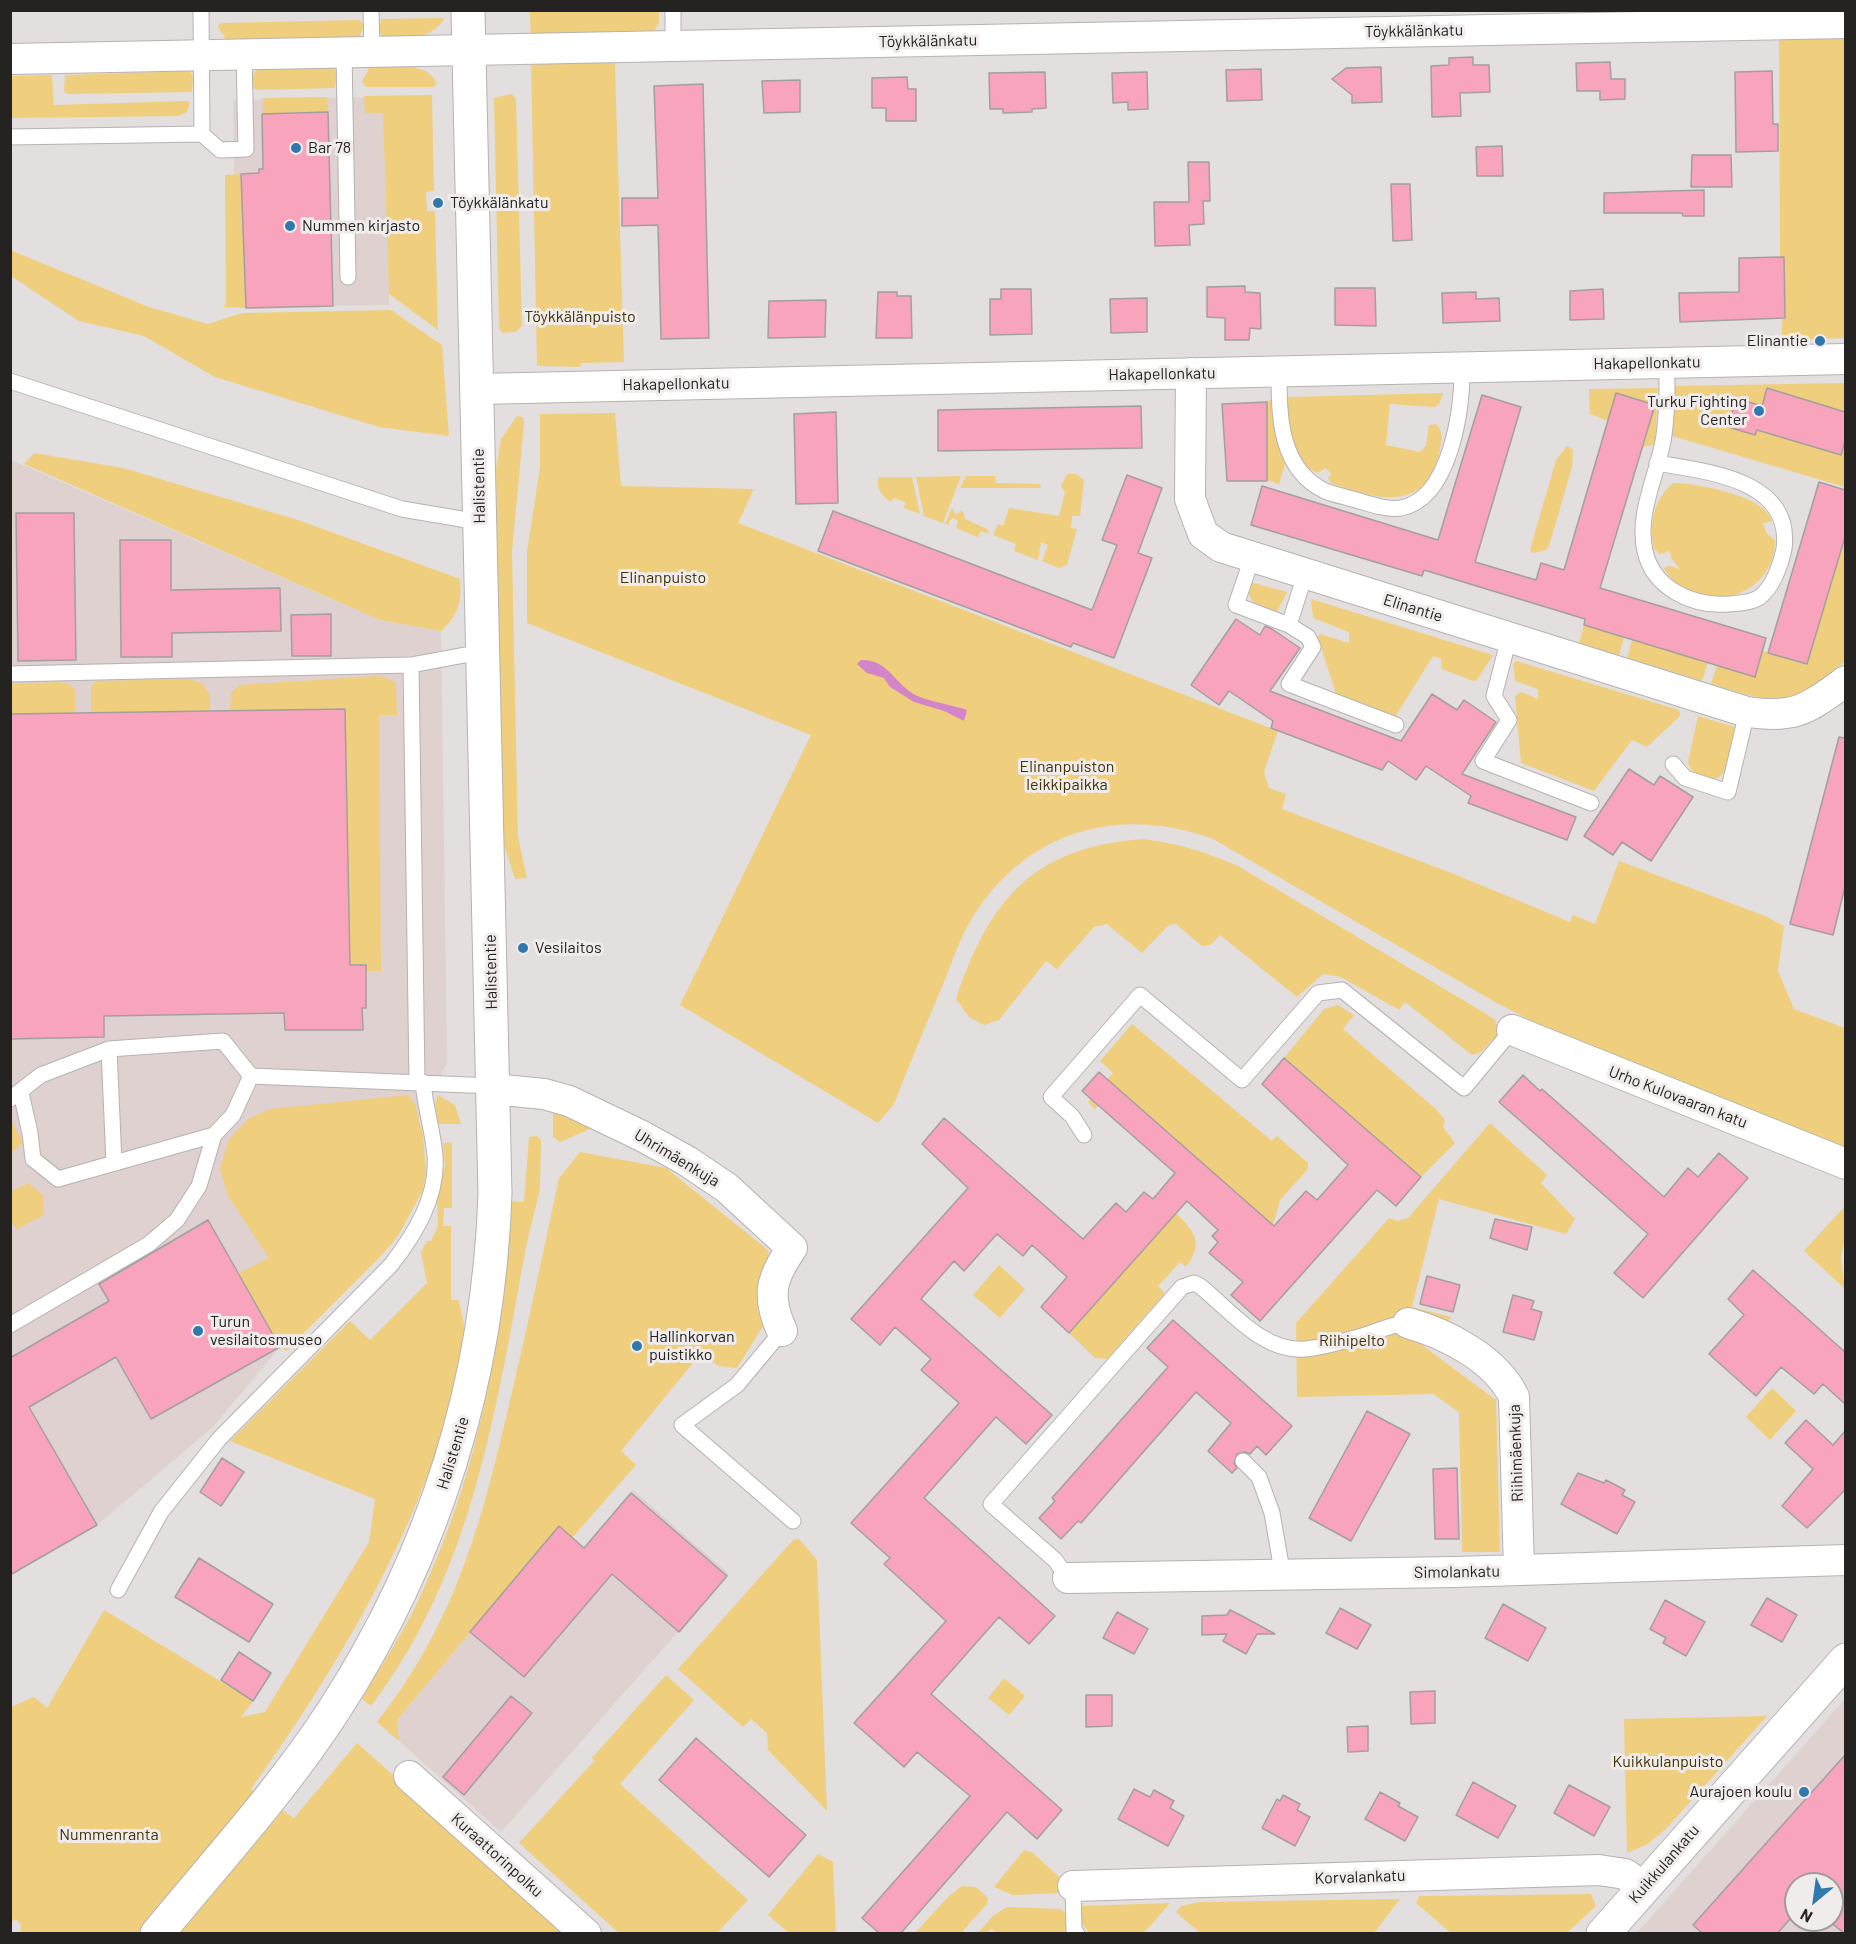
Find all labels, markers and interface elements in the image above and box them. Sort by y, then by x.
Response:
street label: Töykkälänkatu [1365,21,1463,41]
street label: Töykkälänkatu [879,31,977,51]
place label: Bar 78 [308,138,351,158]
marker: Bar 78 [289,141,303,155]
place label: Töykkälänkatu [450,193,548,213]
marker: Töykkälänkatu [431,196,445,210]
place label: Nummen kirjasto [302,216,420,236]
marker: Nummen kirjasto [283,219,297,233]
park label: Töykkälänpuisto [524,307,636,327]
place label: Elinantie [1747,331,1808,351]
marker: Elinantie [1813,334,1827,348]
street label: Hakapellonkatu [1593,352,1701,374]
street label: Hakapellonkatu [1108,363,1216,385]
street label: Hakapellonkatu [622,373,730,395]
place label: Turku Fighting Center [1647,392,1747,430]
marker: Turku Fighting Center [1752,404,1766,418]
street label: Halistentie [469,448,489,524]
park label: Elinanpuisto [620,568,706,588]
street label: Elinantie [1381,590,1445,626]
park label: Elinanpuiston leikkipaikka [1020,757,1114,795]
street label: Halistentie [481,934,501,1010]
place label: Vesilaitos [535,938,602,958]
marker: Vesilaitos [516,941,530,955]
street label: Urho Kulovaaran katu [1606,1062,1750,1132]
street label: Uhrimäenkuja [631,1125,723,1191]
place label: Turun vesilaitosmuseo [210,1312,322,1350]
marker: Turun vesilaitosmuseo [191,1324,205,1338]
place label: Hallinkorvan puistikko [649,1327,735,1365]
park label: Riihipelto [1319,1331,1385,1351]
marker: Hallinkorvan puistikko [630,1339,644,1353]
street label: Riihimäenkuja [1505,1404,1527,1502]
street label: Halistentie [433,1414,473,1492]
street label: Simolankatu [1414,1562,1500,1582]
park label: Kuikkulanpuisto [1613,1752,1723,1772]
place label: Aurajoen koulu [1689,1782,1792,1802]
marker: Aurajoen koulu [1797,1785,1811,1799]
street label: Kuraattorinpolku [447,1809,547,1901]
street label: Kuikkulankatu [1625,1821,1703,1907]
park label: Nummenranta [59,1825,159,1845]
street label: Korvalankatu [1314,1866,1406,1888]
north arrow [1784,1872,1844,1932]
text: N [1797,1906,1815,1927]

